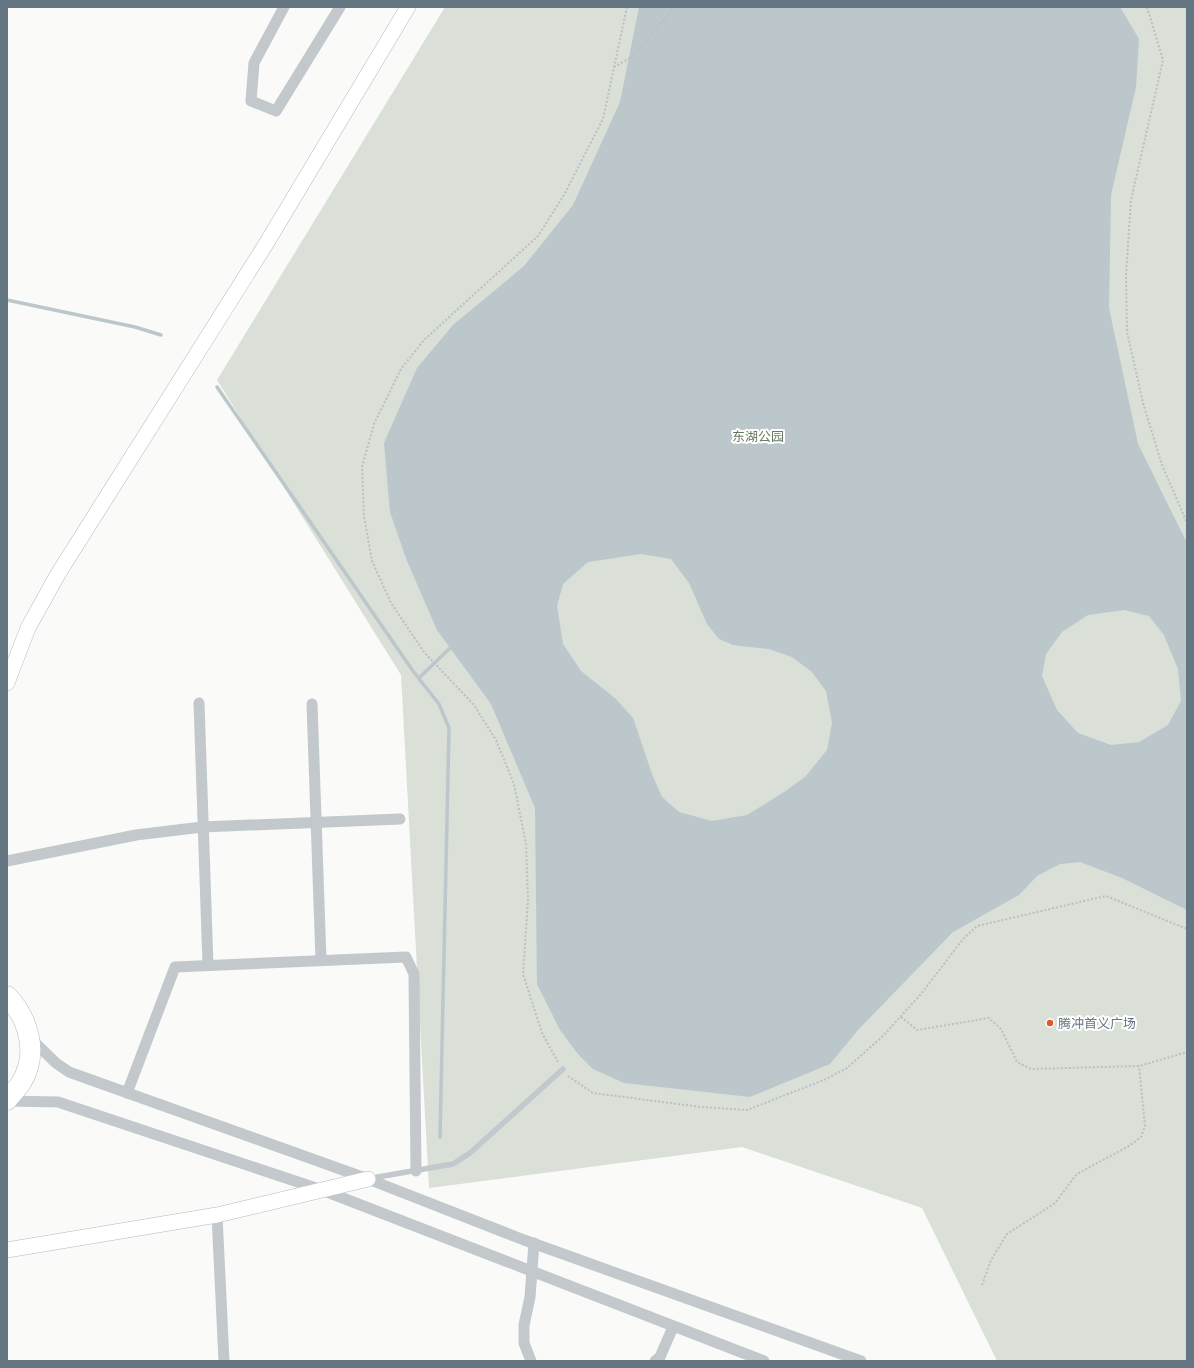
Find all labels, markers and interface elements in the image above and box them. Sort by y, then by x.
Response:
park label: 东湖公园 [732,429,784,444]
place label: 腾冲首义广场 [1058,1016,1136,1031]
marker: 腾冲首义广场 [1045,1018,1055,1028]

